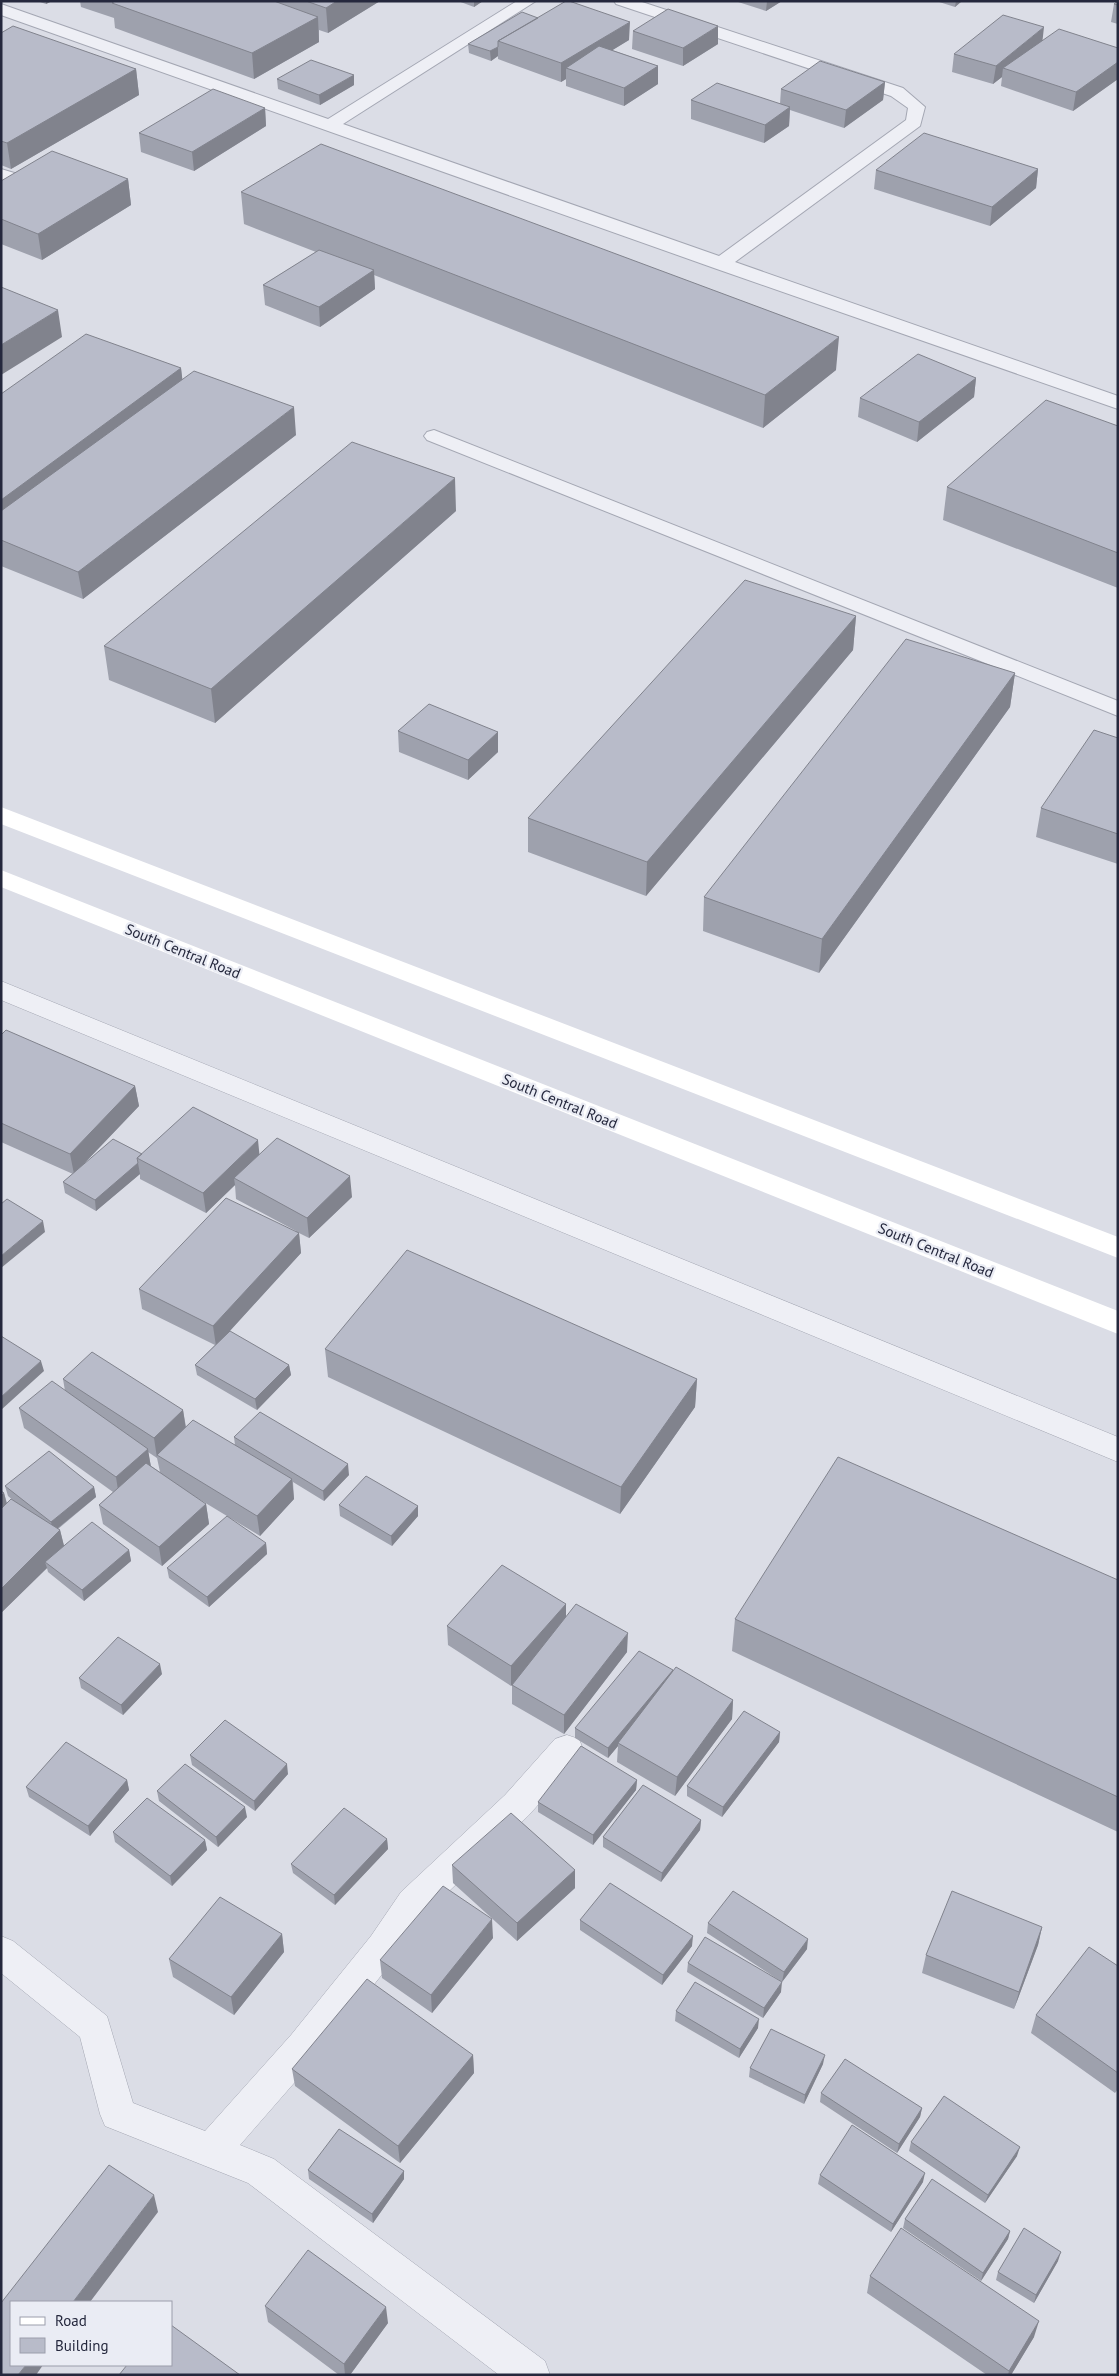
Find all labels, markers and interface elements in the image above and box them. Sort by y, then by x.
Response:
street label: South Central Road [122,919,244,983]
street label: South Central Road [499,1069,621,1133]
street label: South Central Road [875,1218,997,1282]
legend [10,2301,172,2366]
text: Road [55,2311,87,2330]
text: Building [55,2336,109,2355]

